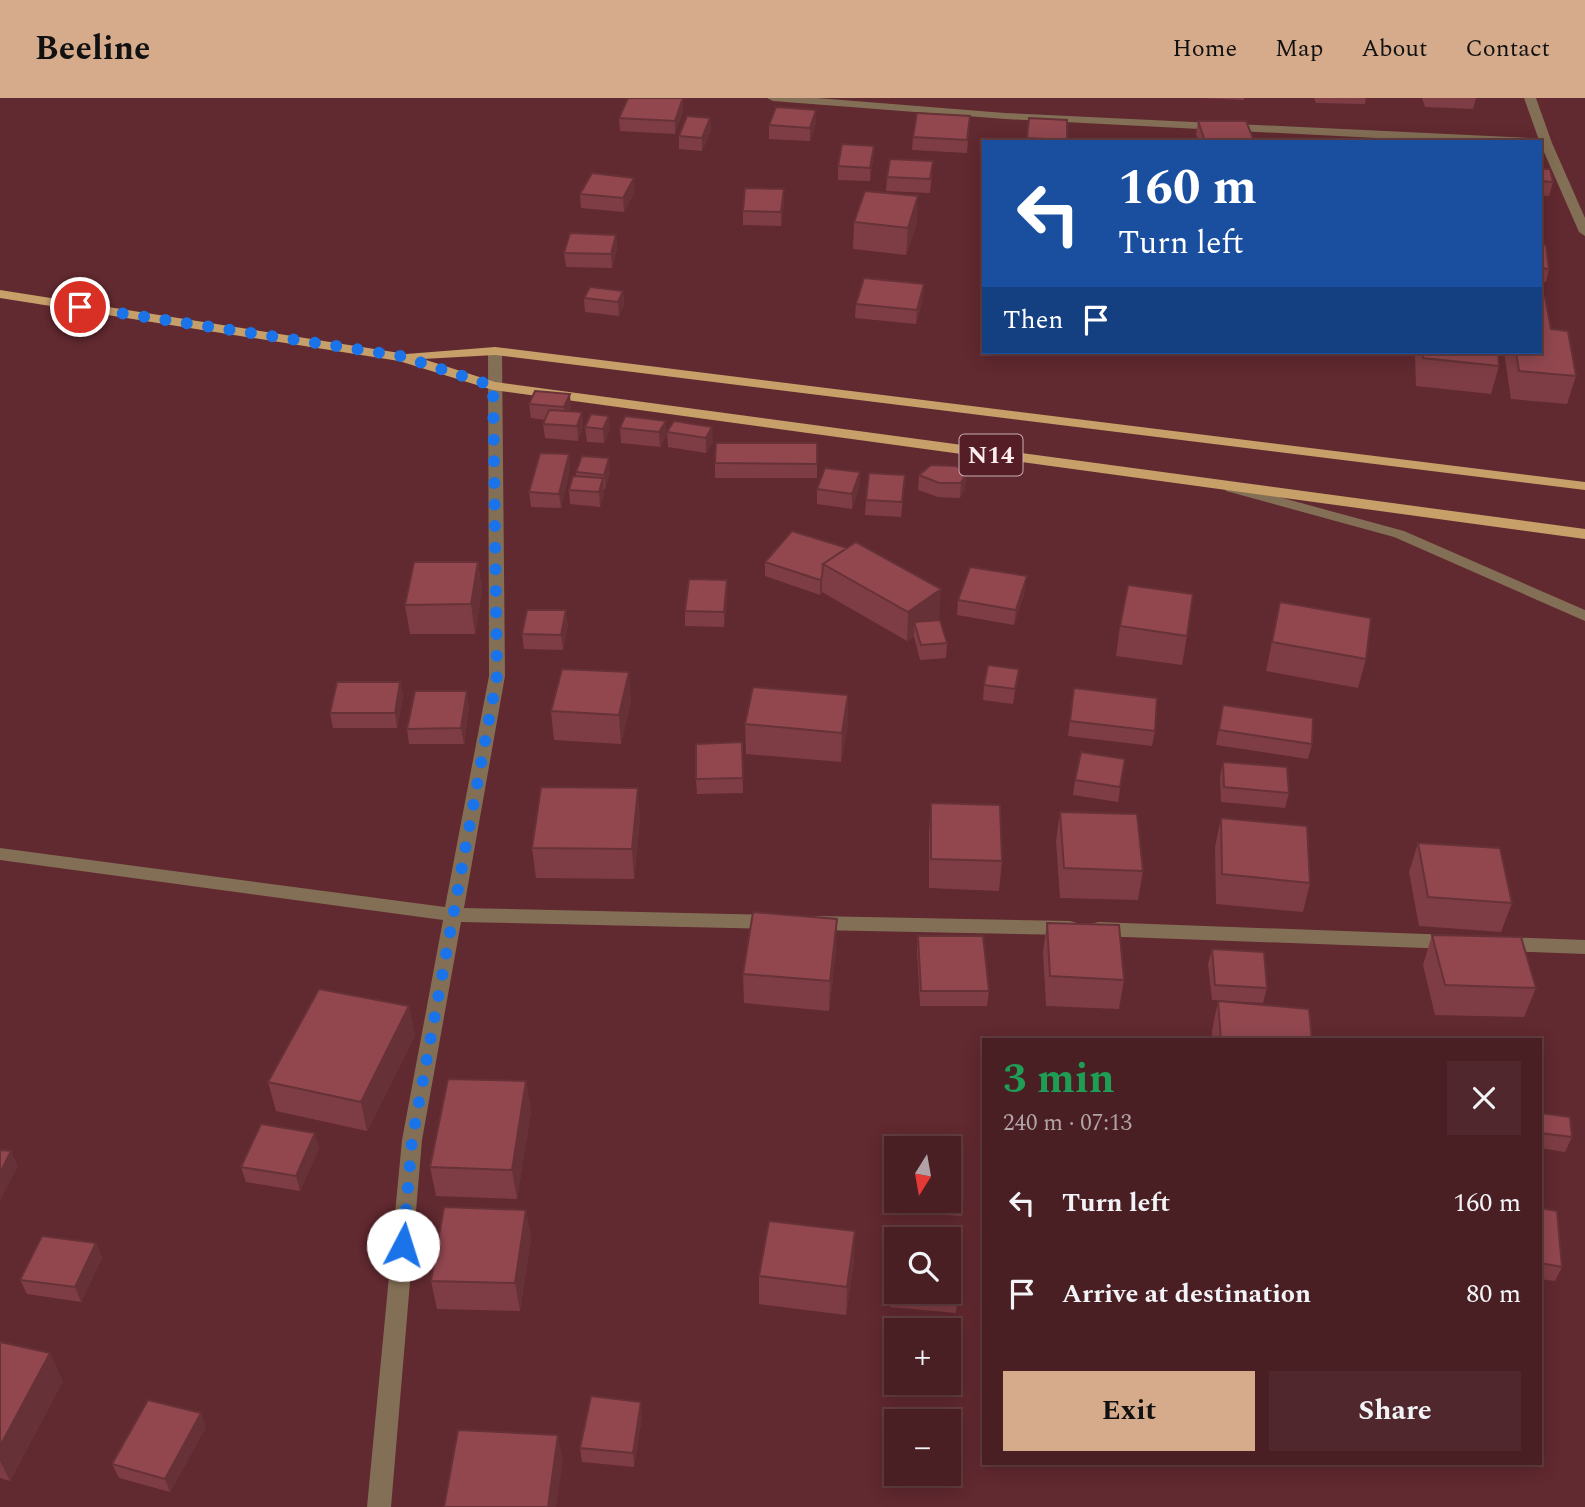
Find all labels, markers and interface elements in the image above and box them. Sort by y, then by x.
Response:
text: Beeline [35,24,150,74]
text: Home [1172,31,1237,67]
text: Map [1275,31,1323,67]
text: About [1361,31,1427,67]
text: Contact [1465,31,1550,67]
text: 160 m [1118,151,1257,226]
icon: left [1003,168,1094,259]
text: Turn left [1118,219,1244,268]
pin [50,277,110,337]
icon: arrive [61,288,99,326]
text: Then [1003,300,1063,340]
icon: arrive [1077,301,1115,339]
road number: N14 [960,434,1023,476]
text: 3 min [1003,1048,1115,1111]
button: close [1447,1061,1521,1135]
text: 240 m · 07:13 [1003,1106,1132,1141]
north arrow [884,1136,961,1213]
map controls [884,1136,961,1486]
text: Turn left [1062,1183,1170,1223]
text: 160 m [1453,1183,1521,1223]
icon: left [1003,1184,1041,1222]
position arrow [366,1208,440,1282]
button: search [884,1227,961,1304]
text: Arrive at destination [1062,1274,1311,1314]
text: 80 m [1466,1274,1521,1314]
icon: arrive [1003,1275,1041,1313]
button: + [884,1318,961,1395]
button: Exit [1003,1371,1255,1451]
button: Share [1269,1371,1521,1451]
button: − [884,1409,961,1486]

